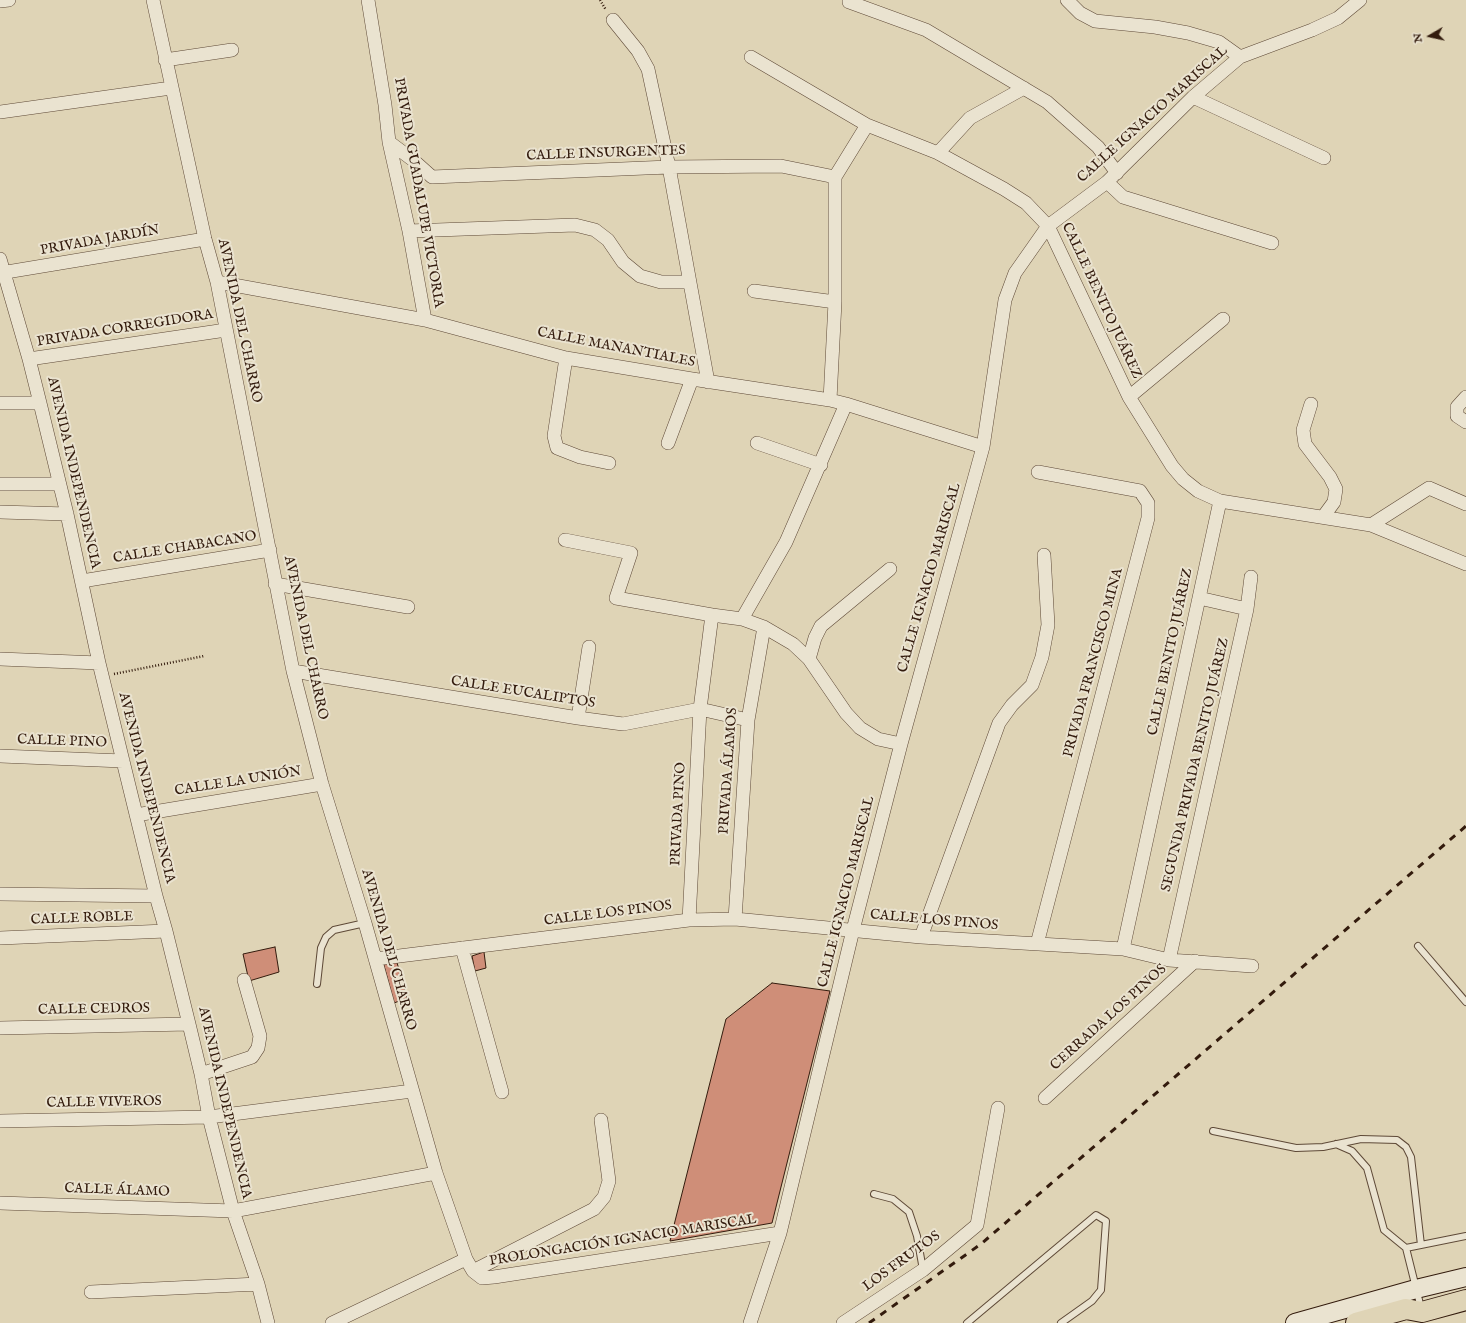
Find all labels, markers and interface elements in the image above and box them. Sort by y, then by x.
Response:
north arrow [1410,16,1450,56]
text: N [1410,32,1426,44]
street label: CALLE IGNACIO MARISCAL [1074,43,1232,187]
street label: PRIVADA GUADALUPE VICTORIA [389,77,447,309]
street label: CALLE INSURGENTES [526,143,686,165]
street label: CALLE BENITO JUÁREZ [1057,220,1145,382]
street label: PRIVADA JARDÍN [39,222,161,260]
street label: AVENIDA DEL CHARRO [213,238,265,404]
street label: PRIVADA CORREGIDORA [36,307,214,351]
street label: CALLE MANANTIALES [536,324,696,372]
street label: AVENIDA INDEPENDENCIA [43,375,103,571]
street label: CALLE IGNACIO MARISCAL [895,481,965,675]
street label: CALLE CHABACANO [112,528,258,568]
street label: AVENIDA DEL CHARRO [279,555,331,721]
street label: PRIVADA FRANCISCO MINA [1061,566,1127,760]
street label: CALLE BENITO JUÁREZ [1145,567,1197,737]
street label: SEGUNDA PRIVADA BENITO JUÁREZ [1159,636,1233,894]
street label: CALLE EUCALIPTOS [450,673,596,713]
street label: AVENIDA INDEPENDENCIA [114,691,178,885]
street label: PRIVADA ÁLAMOS [716,707,742,835]
street label: CALLE PINO [17,732,107,752]
street label: PRIVADA PINO [668,762,690,866]
street label: CALLE LA UNIÓN [174,764,302,800]
street label: CALLE IGNACIO MARISCAL [815,795,879,989]
street label: AVENIDA DEL CHARRO [357,867,419,1033]
street label: CALLE LOS PINOS [543,898,673,930]
street label: CALLE LOS PINOS [869,907,999,935]
street label: CALLE ROBLE [30,909,134,929]
street label: CERRADA LOS PINOS [1047,961,1171,1075]
street label: CALLE CEDROS [38,1001,150,1019]
street label: AVENIDA INDEPENDENCIA [194,1005,254,1201]
street label: CALLE VIVEROS [46,1094,162,1112]
street label: CALLE ÁLAMO [64,1181,170,1201]
street label: PROLONGACIÓN IGNACIO MARISCAL [488,1212,758,1270]
street label: LOS FRUTOS [860,1228,944,1296]

